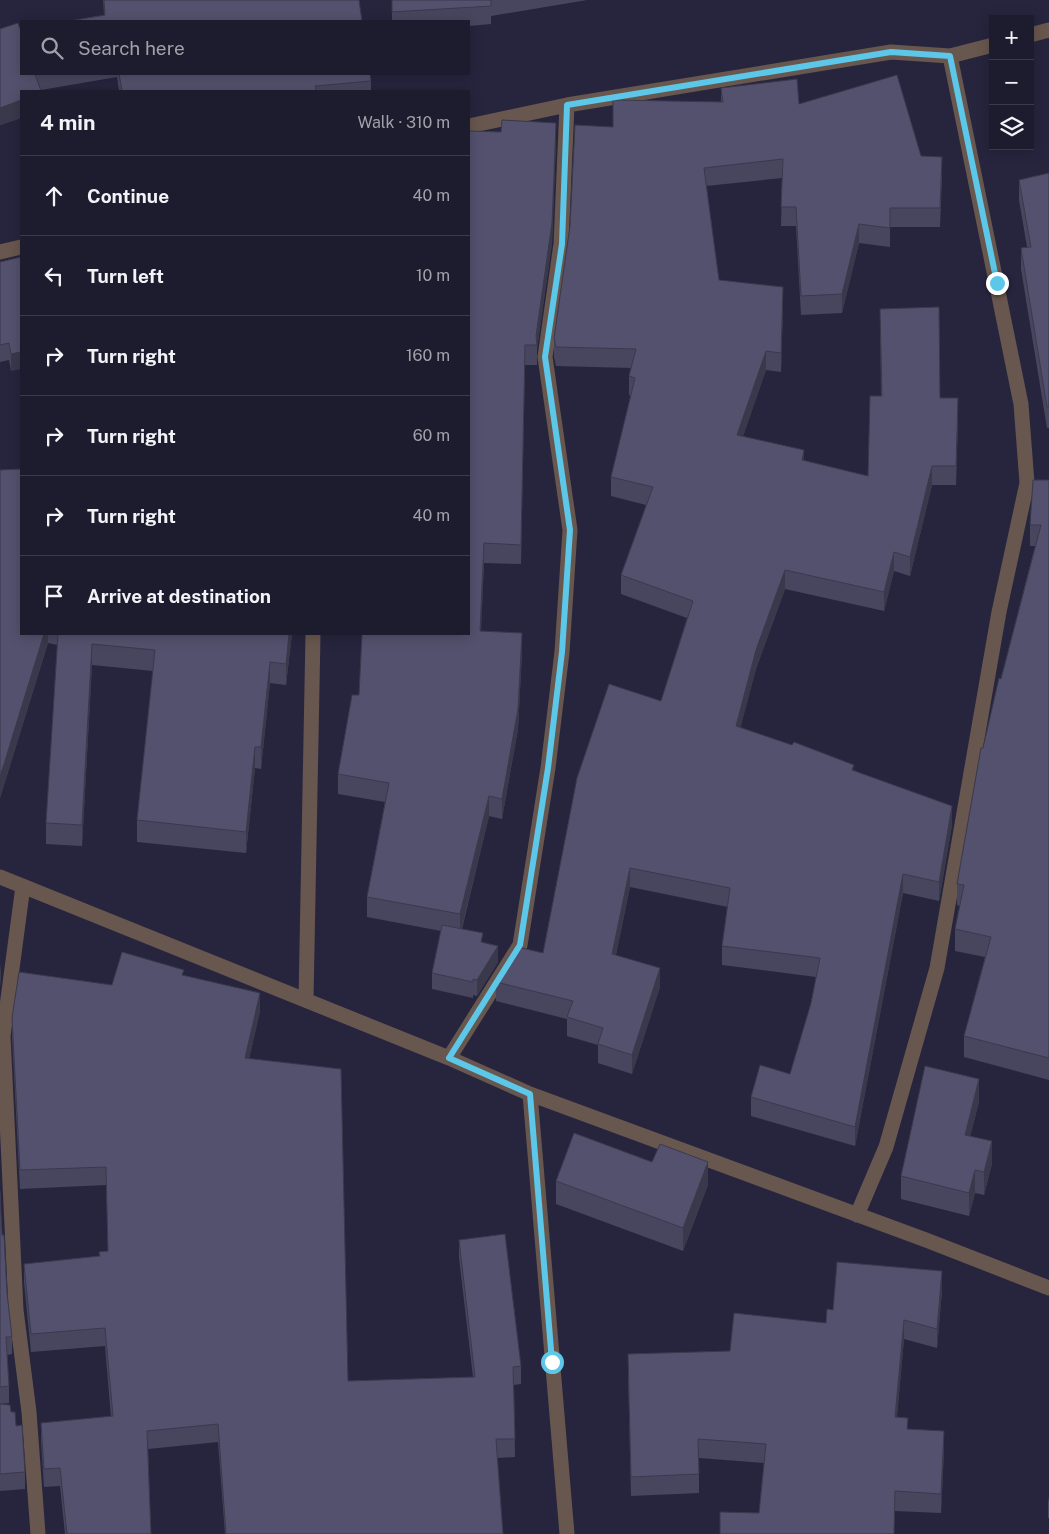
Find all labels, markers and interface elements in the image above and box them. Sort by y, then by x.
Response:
map controls [989,15,1034,150]
button: + [989,15,1034,60]
search box [20,20,470,75]
icon: search [38,34,66,62]
text: Search here [78,37,185,59]
button: − [989,60,1034,105]
button: layers [989,105,1034,150]
text: 4 min [40,110,95,135]
text: Walk · 310 m [357,113,450,132]
icon: ahead [40,182,68,210]
text: Continue [87,185,169,207]
text: 40 m [412,186,450,205]
icon: left [40,262,68,290]
text: Turn left [87,265,164,287]
text: 10 m [416,266,450,285]
route end [986,272,1009,295]
icon: right [40,342,68,370]
text: Turn right [87,345,176,367]
text: 160 m [406,346,450,365]
icon: right [40,422,68,450]
text: Turn right [87,425,176,447]
text: 60 m [413,426,450,445]
icon: right [40,502,68,530]
text: Turn right [87,505,176,527]
text: 40 m [412,506,450,525]
icon: arrive [40,582,68,610]
text: Arrive at destination [87,585,271,607]
route start [541,1351,564,1374]

